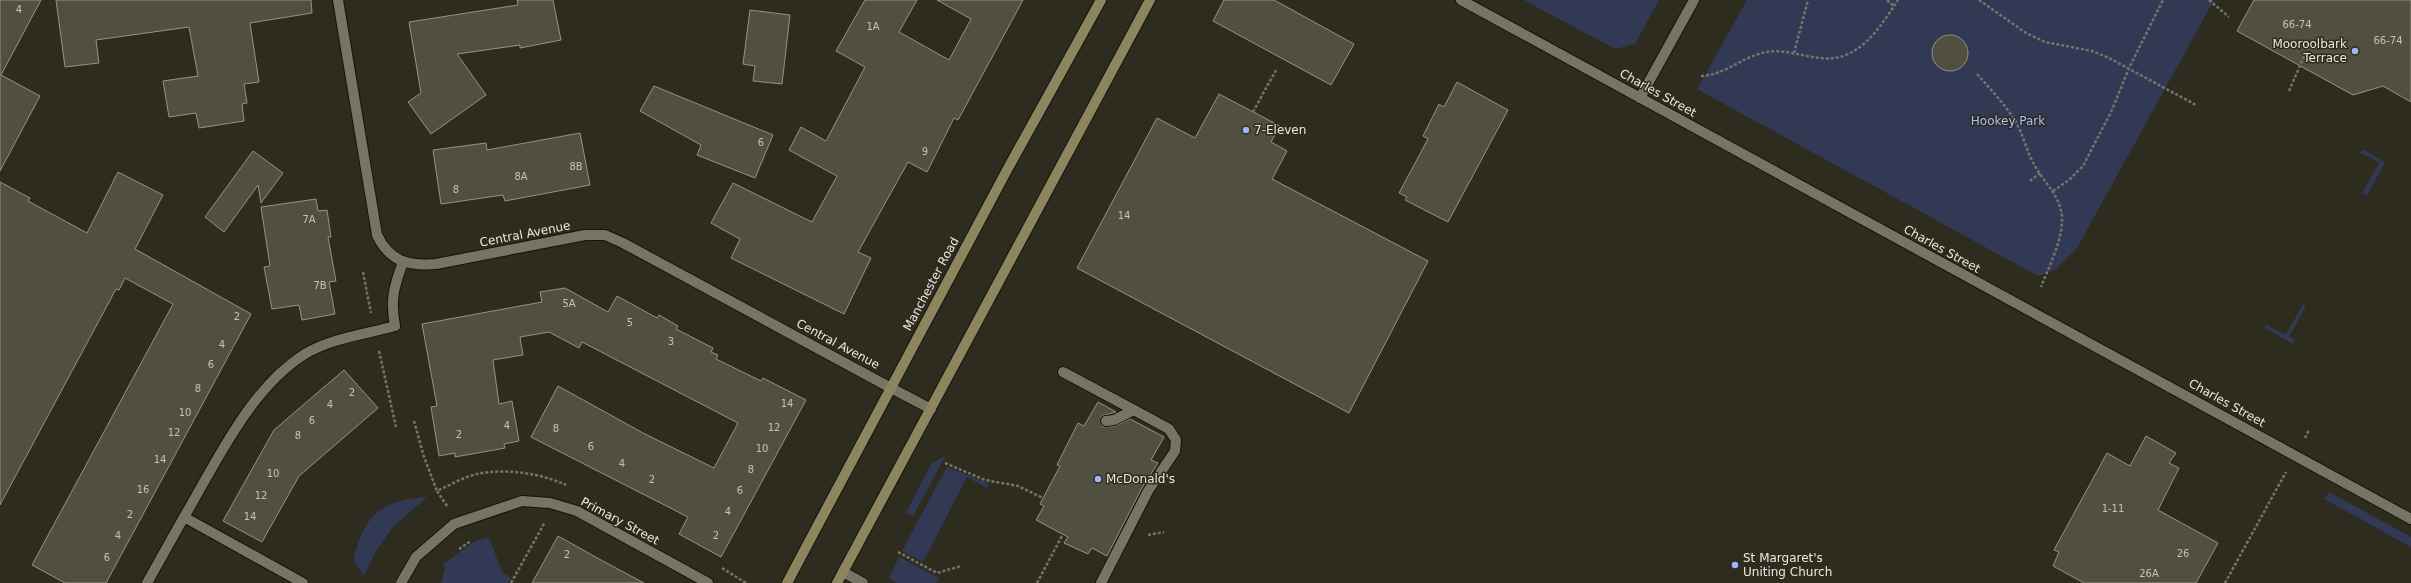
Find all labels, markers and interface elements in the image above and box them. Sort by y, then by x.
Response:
house number: 4 [16,4,22,15]
house number: 66-74 [2282,19,2312,30]
house number: 1A [866,21,880,32]
house number: 66-74 [2373,35,2403,46]
place label: Mooroolbark Terrace [2272,37,2347,65]
marker: Mooroolbark Terrace [2350,46,2360,56]
street label: Charles Street [1617,66,1699,120]
park label: Hookey Park [1971,114,2045,128]
place label: 7-Eleven [1254,123,1306,137]
marker: 7-Eleven [1241,125,1251,135]
house number: 6 [758,137,764,148]
house number: 9 [922,146,928,157]
house number: 8B [569,161,583,172]
house number: 8A [514,171,528,182]
house number: 8 [453,184,459,195]
house number: 14 [1118,210,1130,221]
house number: 7A [302,214,316,225]
street label: Central Avenue [478,218,572,250]
street label: Charles Street [1901,222,1983,276]
street label: Manchester Road [900,235,962,333]
house number: 7B [313,280,327,291]
house number: 5A [562,298,576,309]
house number: 2 [234,311,240,322]
street label: Central Avenue [794,316,882,372]
house number: 5 [627,317,633,328]
house number: 3 [668,336,674,347]
house number: 4 [219,339,225,350]
house number: 6 [208,359,214,370]
street label: Charles Street [2186,376,2268,430]
house number: 8 [195,383,201,394]
house number: 2 [349,387,355,398]
house number: 14 [781,398,793,409]
house number: 4 [327,399,333,410]
house number: 10 [179,407,191,418]
house number: 6 [309,415,315,426]
house number: 4 [504,420,510,431]
house number: 12 [768,422,780,433]
house number: 8 [553,423,559,434]
house number: 12 [168,427,180,438]
house number: 2 [456,429,462,440]
house number: 8 [295,430,301,441]
house number: 6 [588,441,594,452]
house number: 10 [756,443,768,454]
house number: 14 [154,454,166,465]
house number: 4 [619,458,625,469]
house number: 8 [748,464,754,475]
house number: 10 [267,468,279,479]
place label: McDonald's [1106,472,1175,486]
house number: 2 [649,474,655,485]
marker: McDonald's [1093,474,1103,484]
house number: 16 [137,484,149,495]
house number: 6 [737,485,743,496]
house number: 12 [255,490,267,501]
street label: Primary Street [578,494,662,548]
house number: 1-11 [2102,503,2124,514]
house number: 4 [725,506,731,517]
house number: 2 [127,509,133,520]
house number: 14 [244,511,256,522]
house number: 4 [115,530,121,541]
house number: 2 [713,530,719,541]
house number: 26 [2177,548,2189,559]
house number: 2 [564,549,570,560]
place label: St Margaret's Uniting Church [1743,551,1832,579]
house number: 6 [104,552,110,563]
marker: St Margaret's Uniting Church [1730,560,1740,570]
house number: 26A [2139,568,2159,579]

